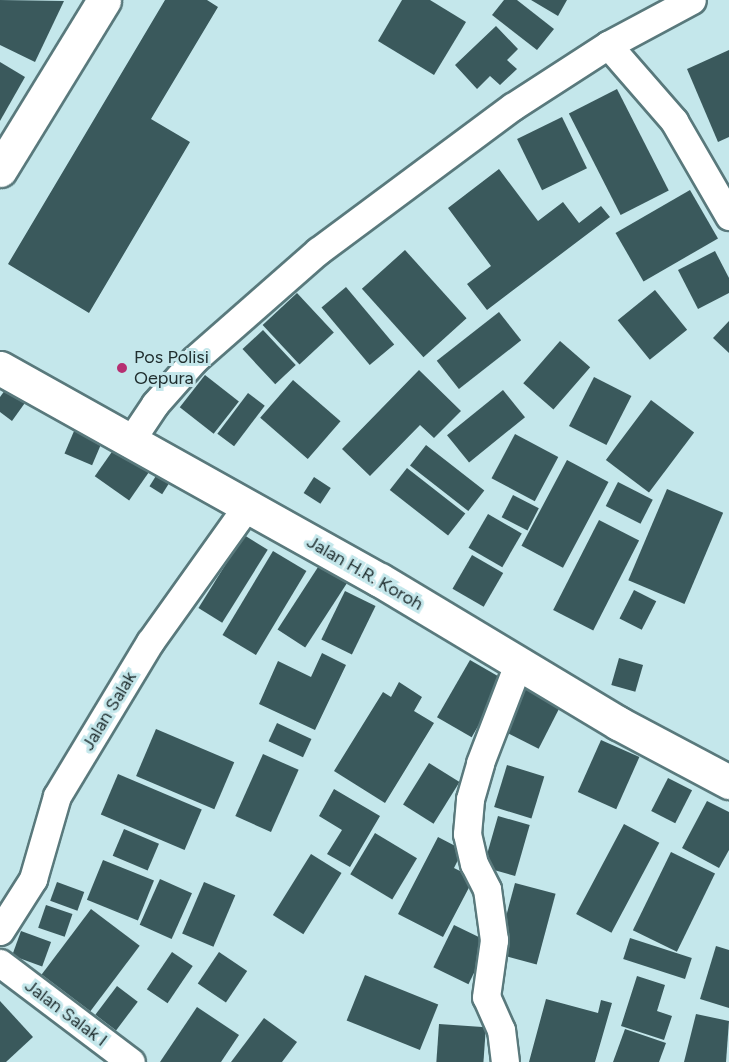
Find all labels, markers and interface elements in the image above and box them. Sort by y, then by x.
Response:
place label: Pos Polisi Oepura [134,347,209,389]
marker: Pos Polisi Oepura [115,361,129,375]
street label: Jalan H.R. Koroh [303,531,427,615]
street label: Jalan Salak [77,668,141,754]
street label: Jalan Salak I [21,975,111,1051]

